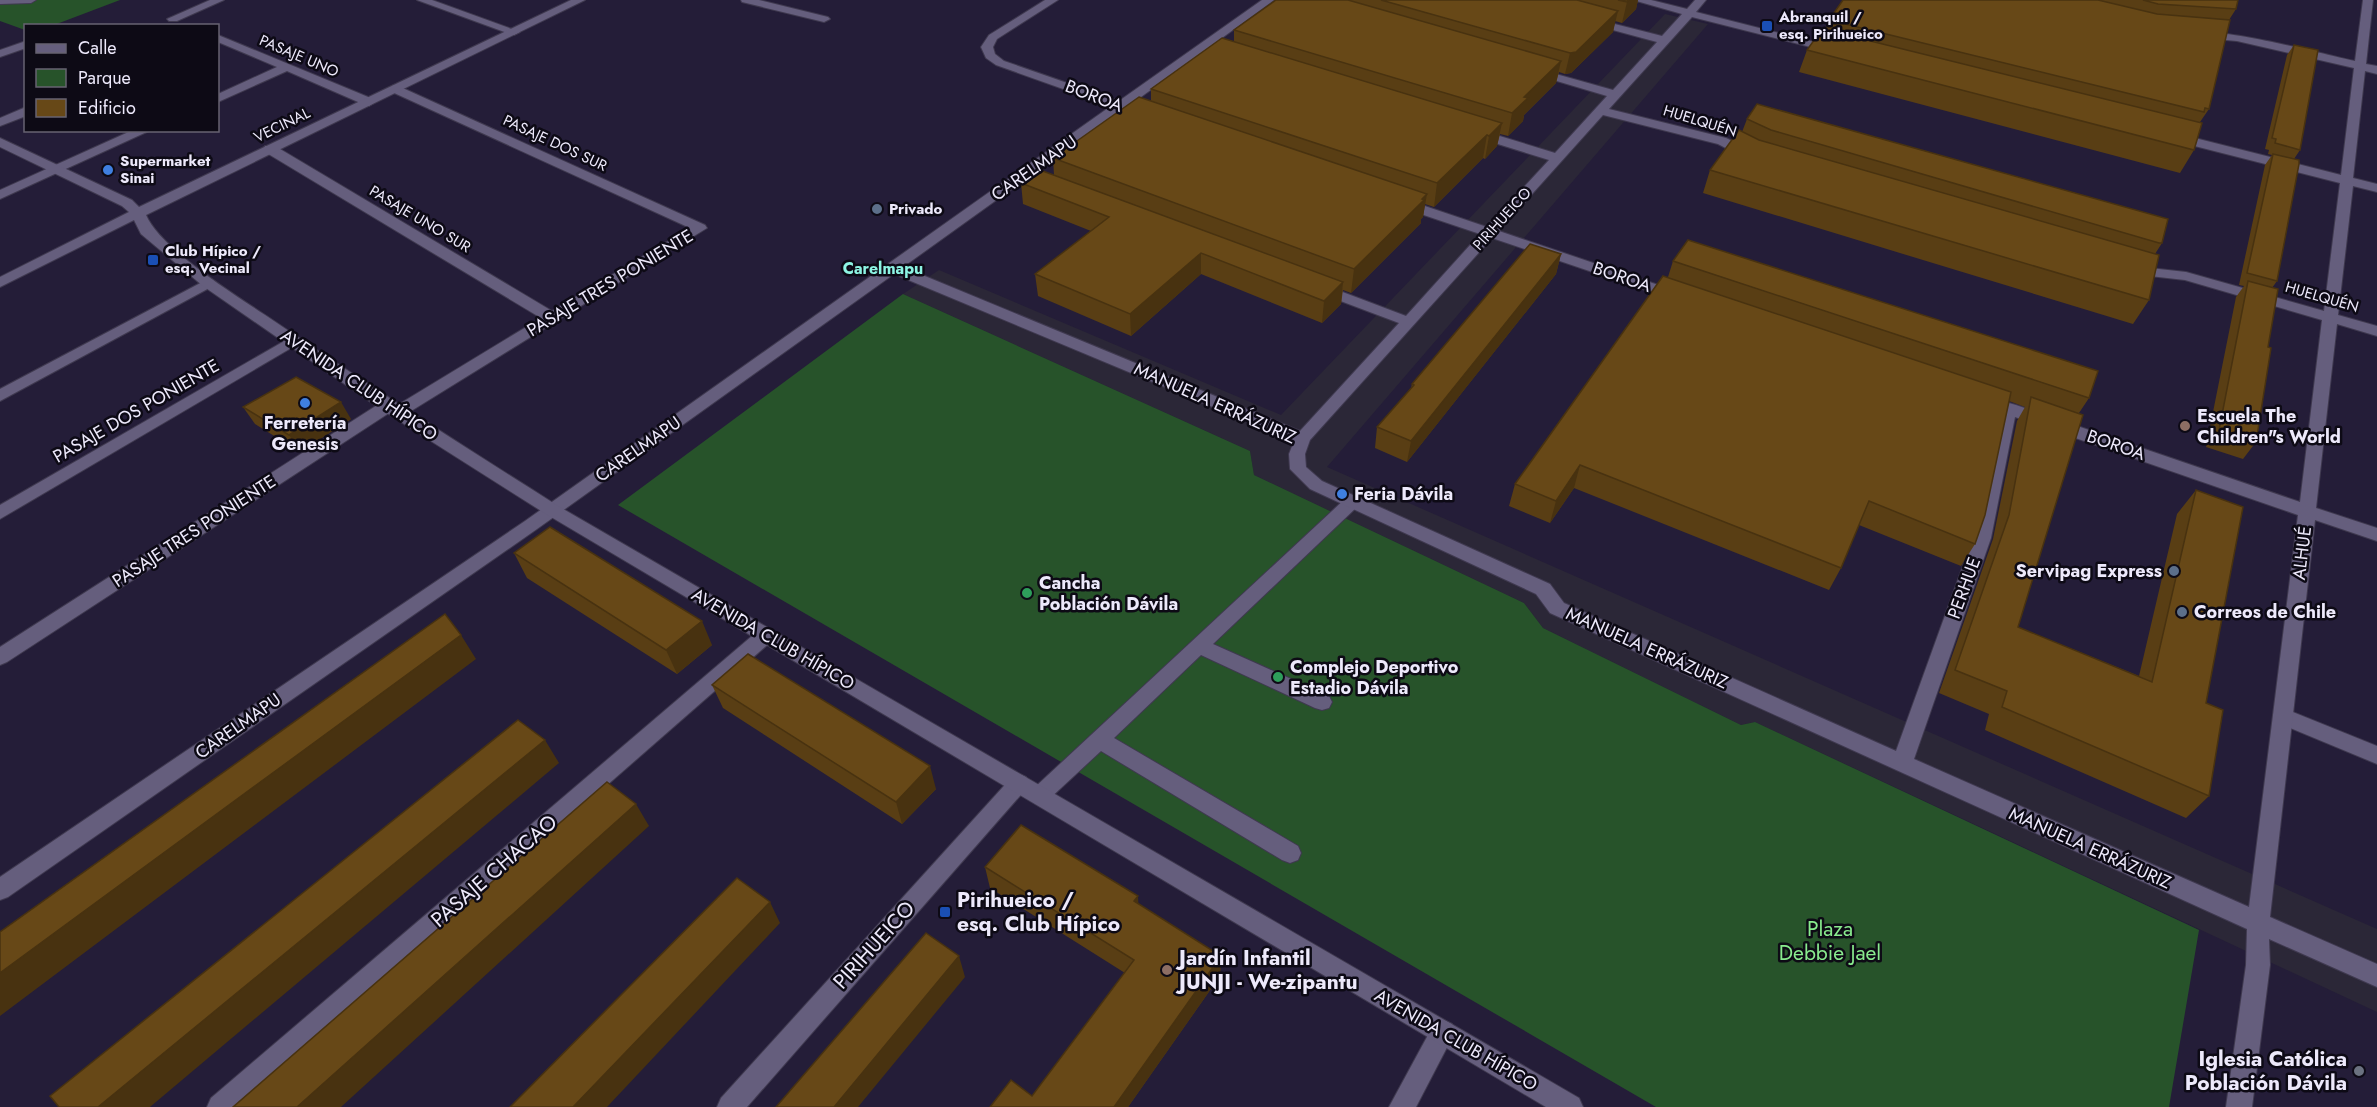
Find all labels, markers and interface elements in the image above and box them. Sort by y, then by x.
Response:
place label: Abranquil / esq. Pirihueico [1778,6,1883,45]
marker: Abranquil / esq. Pirihueico [1760,19,1774,33]
legend [24,24,219,132]
street label: PASAJE UNO [256,29,342,83]
text: Calle [78,35,117,61]
text: Parque [78,65,131,91]
street label: BOROA [1061,73,1127,119]
text: Edificio [78,95,136,121]
street label: HUELQUÉN [1661,99,1739,143]
street label: VECINAL [250,102,314,148]
street label: PASAJE DOS SUR [499,109,611,177]
street label: CARELMAPU [986,129,1082,207]
place label: Supermarket Sinai [120,150,211,189]
marker: Supermarket Sinai [101,163,115,177]
street label: PASAJE UNO SUR [365,180,475,258]
street label: PIRIHUEICO [1468,182,1536,255]
place label: Privado [889,198,943,220]
marker: Privado [870,202,884,216]
street label: PASAJE TRES PONIENTE [522,223,698,343]
place label: Club Hípico / esq. Vecinal [165,240,261,279]
marker: Club Hípico / esq. Vecinal [146,253,160,267]
street label: BOROA [1589,255,1655,299]
district label: Carelmapu [843,257,923,280]
street label: HUELQUÉN [2283,276,2361,318]
street label: AVENIDA CLUB HÍPICO [275,323,443,447]
street label: PASAJE DOS PONIENTE [48,353,224,469]
street label: MANUELA ERRÁZURIZ [1130,356,1300,451]
marker: Ferretería Genesis [298,396,312,410]
place label: Escuela The Children"s World [2197,403,2341,450]
place label: Ferretería Genesis [264,410,346,457]
street label: CARELMAPU [590,410,686,488]
marker: Escuela The Children"s World [2178,419,2192,433]
street label: BOROA [2083,423,2149,467]
street label: PASAJE TRES PONIENTE [107,468,281,594]
place label: Feria Dávila [1354,481,1453,507]
marker: Feria Dávila [1335,487,1349,501]
street label: ALHUÉ [2286,525,2318,581]
street label: PERHUE [1941,554,1987,622]
place label: Servipag Express [2015,558,2162,584]
marker: Servipag Express [2167,564,2181,578]
place label: Cancha Población Dávila [1039,570,1178,617]
street label: AVENIDA CLUB HÍPICO [687,582,859,696]
marker: Cancha Población Dávila [1020,586,1034,600]
place label: Correos de Chile [2194,599,2336,625]
street label: MANUELA ERRÁZURIZ [1562,601,1732,696]
marker: Correos de Chile [2175,605,2189,619]
place label: Complejo Deportivo Estadio Dávila [1290,654,1459,701]
marker: Complejo Deportivo Estadio Dávila [1271,670,1285,684]
street label: CARELMAPU [190,687,286,765]
street label: MANUELA ERRÁZURIZ [2005,801,2175,896]
street label: PASAJE CHACAO [424,808,564,934]
place label: Pirihueico / esq. Club Hípico [957,885,1120,939]
street label: PIRIHUEICO [826,894,922,996]
marker: Pirihueico / esq. Club Hípico [938,905,952,919]
park label: Plaza Debbie Jael [1779,914,1881,968]
place label: Jardín Infantil JUNJI - We-zipantu [1175,943,1357,997]
marker: Jardín Infantil JUNJI - We-zipantu [1160,963,1174,977]
street label: AVENIDA CLUB HÍPICO [1370,983,1542,1097]
place label: Iglesia Católica Población Dávila [2185,1044,2347,1098]
marker: Iglesia Católica Población Dávila [2352,1064,2366,1078]

